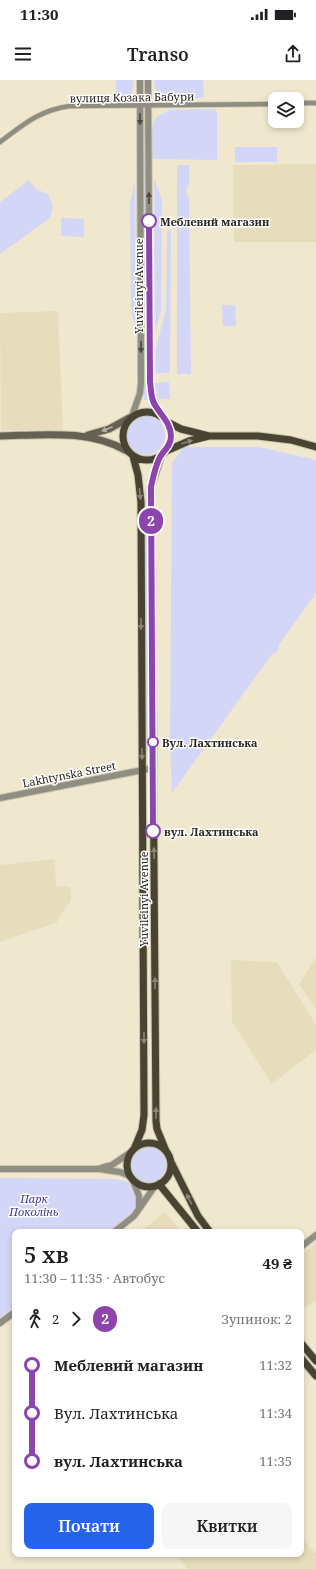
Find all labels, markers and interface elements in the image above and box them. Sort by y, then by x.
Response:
text: 11:30 [20,4,58,24]
text: Transo [127,42,189,66]
icon: menu [12,43,34,65]
icon: share [282,43,304,65]
street label: вулиця Козака Бабури [70,88,194,106]
map controls [268,92,304,128]
button: layers [268,92,304,128]
one-way arrow [137,113,143,126]
one-way arrow [146,191,152,204]
marker: Меблевий магазин [141,213,157,229]
place label: Меблевий магазин [160,214,270,229]
street label: Yuvileinyi Avenue [131,238,146,335]
one-way arrow [138,341,144,354]
one-way arrow [102,426,113,432]
one-way arrow [181,439,193,445]
one-way arrow [136,488,143,500]
line badge: 2 [138,508,164,534]
text: 2 [147,511,155,530]
one-way arrow [138,618,144,631]
place label: Вул. Лахтинська [162,735,258,750]
marker: Вул. Лахтинська [147,736,159,748]
one-way arrow [139,748,145,761]
street label: Lakhtynska Street [21,758,117,790]
marker: вул. Лахтинська [145,823,161,839]
place label: вул. Лахтинська [164,824,259,839]
one-way arrow [151,846,157,859]
street label: Yuvileinyi Avenue [136,851,151,948]
one-way arrow [152,976,158,989]
one-way arrow [141,1032,147,1045]
one-way arrow [153,1106,159,1119]
park label: Парк Поколінь [8,1191,59,1219]
one-way arrow [186,1194,192,1205]
text: 5 хв [24,1239,69,1269]
text: 49 ₴ [262,1253,292,1273]
text: 11:30 – 11:35 · Автобус [24,1269,165,1287]
icon: walk [24,1308,46,1330]
icon: forward [65,1308,87,1330]
text: 2 [101,1309,109,1328]
text: 2 [52,1310,59,1328]
text: Зупинок: 2 [221,1310,292,1328]
text: Меблевий магазин [54,1355,203,1375]
text: 11:32 [259,1356,292,1374]
text: Вул. Лахтинська [54,1403,178,1423]
text: 11:34 [259,1404,292,1422]
text: вул. Лахтинська [54,1451,183,1471]
text: 11:35 [259,1452,292,1470]
button: Почати [24,1503,154,1549]
button: Квитки [162,1503,292,1549]

